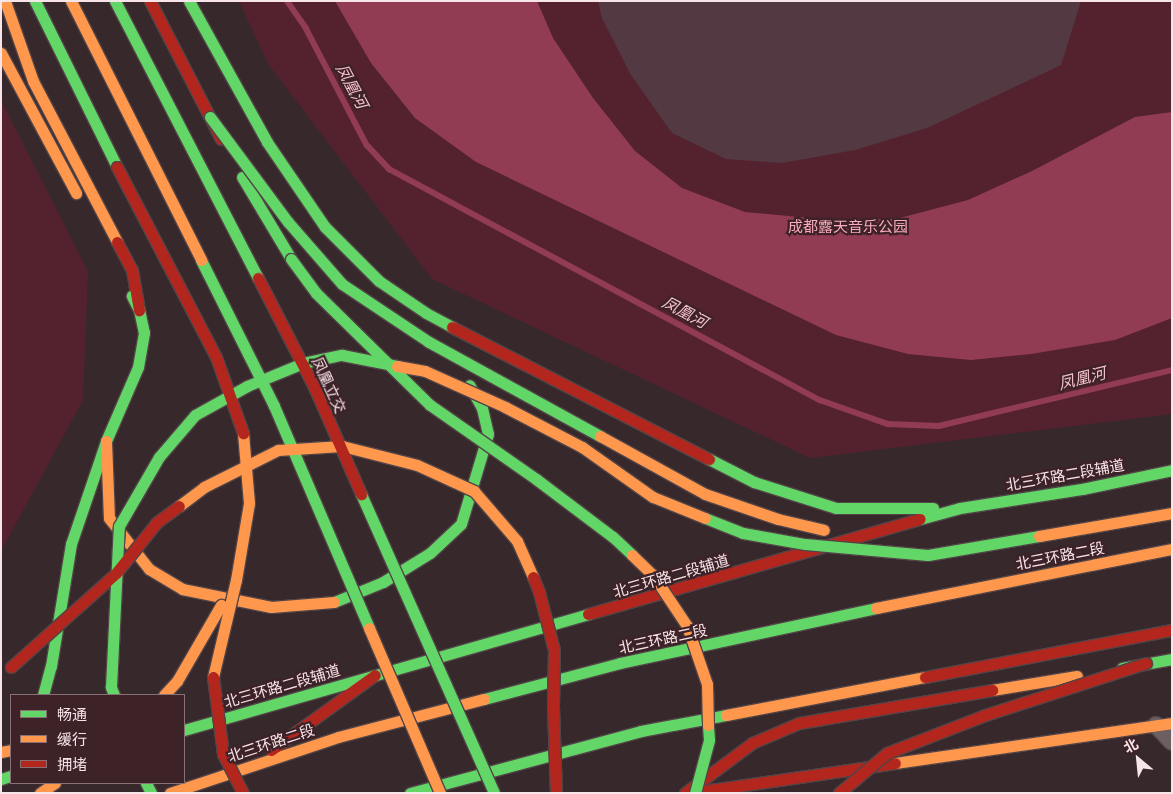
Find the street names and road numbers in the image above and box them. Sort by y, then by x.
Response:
street label: 凤凰立交 [308,354,350,416]
street label: 北三环路二段辅道 [1004,456,1126,494]
street label: 北三环路二段 [1014,539,1106,573]
street label: 北三环路二段辅道 [611,551,731,601]
street label: 北三环路二段 [617,621,709,657]
street label: 北三环路二段辅道 [222,661,342,711]
street label: 北三环路二段 [225,721,317,765]

